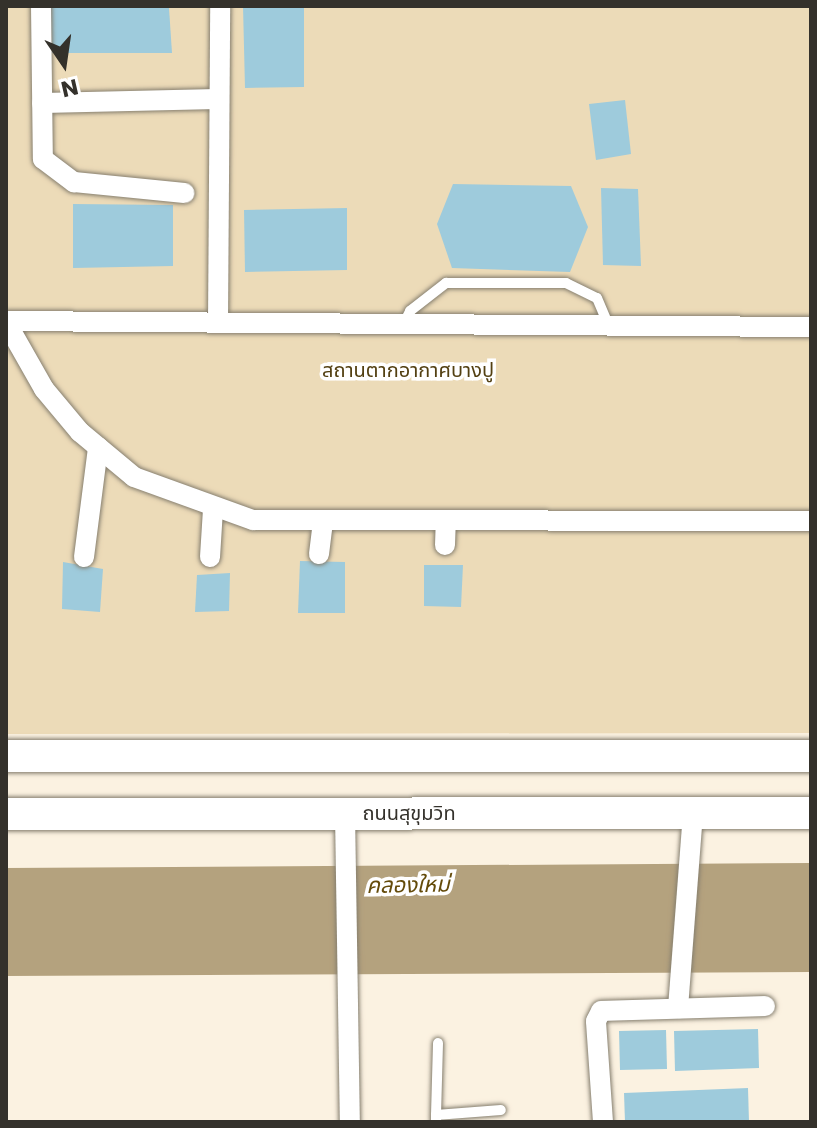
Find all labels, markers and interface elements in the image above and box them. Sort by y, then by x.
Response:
north arrow [24,24,104,104]
text: N [58,71,81,105]
park label: สถานตากอากาศบางปู [322,358,494,382]
street label: ถนนสุขุมวิท [362,801,456,825]
water label: คลองใหม่ [366,871,450,899]

